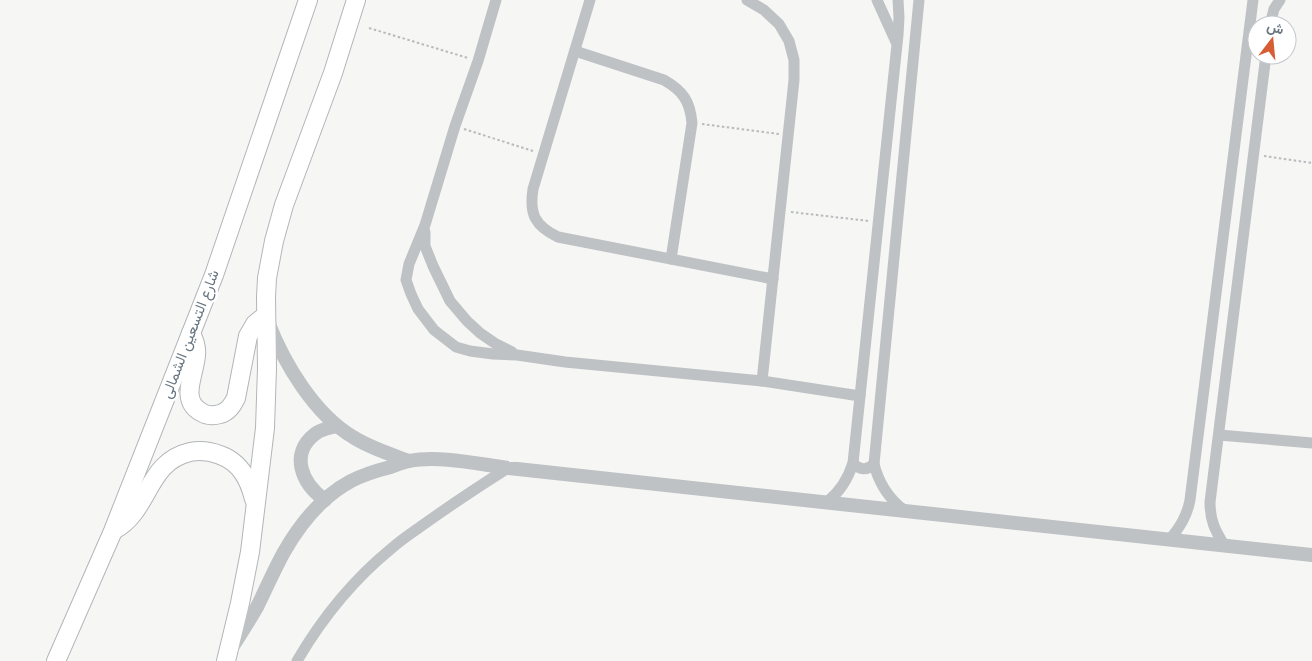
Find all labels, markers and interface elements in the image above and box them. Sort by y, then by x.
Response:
north arrow [1247,15,1297,65]
text: ش [1265,17,1286,39]
street label: شارع التسعين الشمالى [157,267,225,402]

